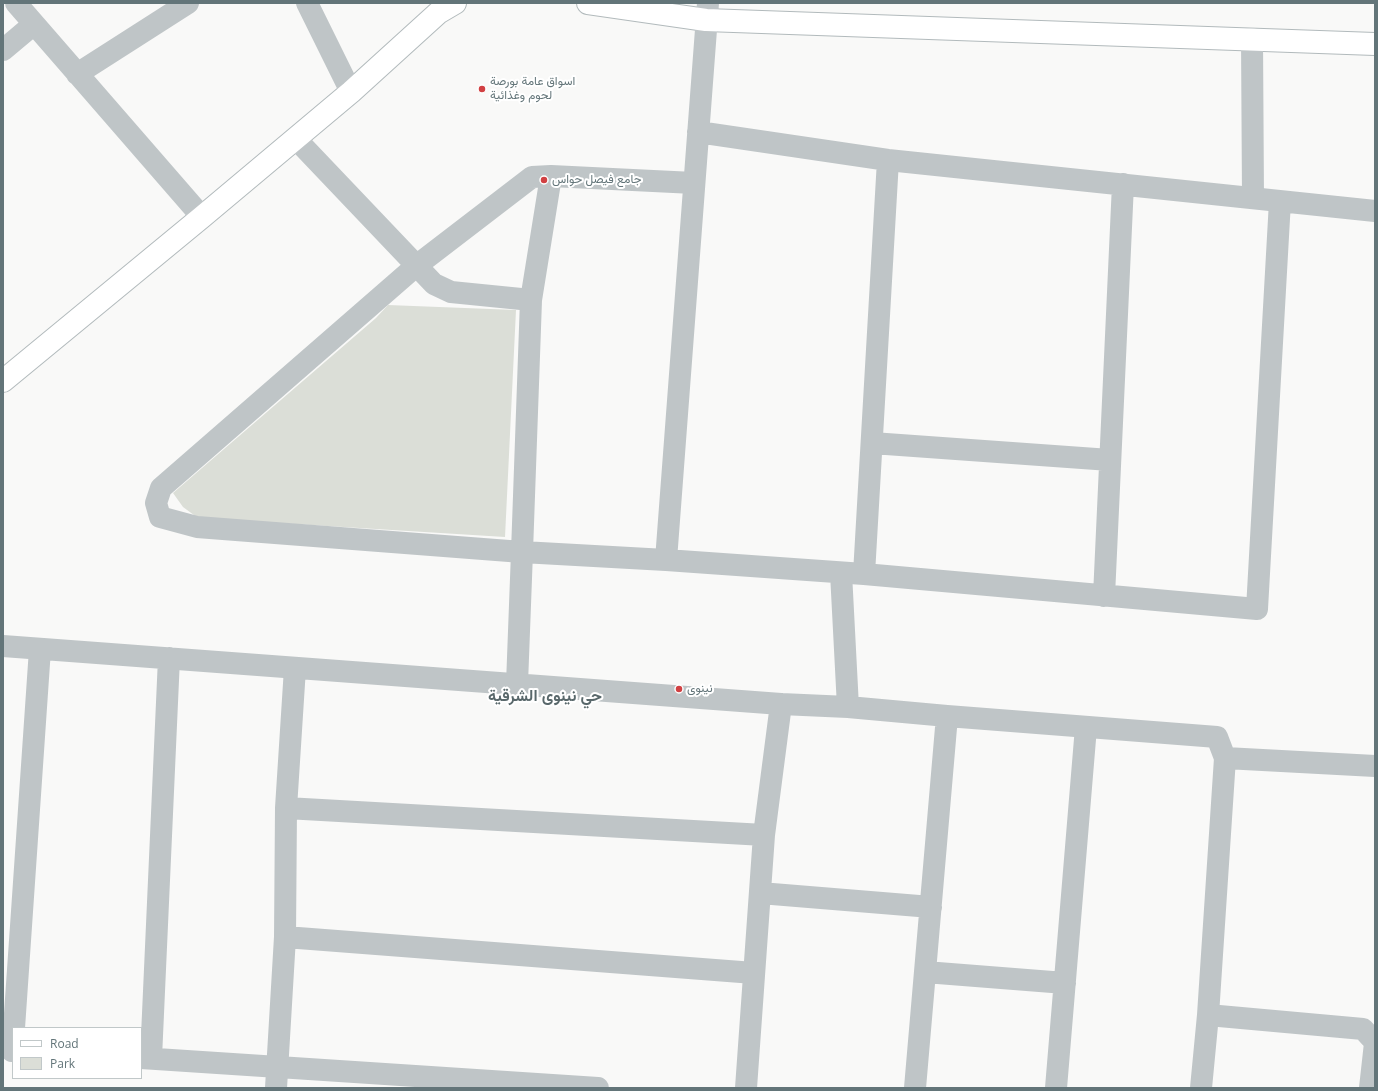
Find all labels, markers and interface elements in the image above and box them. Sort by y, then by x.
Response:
place label: اسواق عامة بورصة لحوم وغذائية [490,75,575,103]
marker: اسواق عامة بورصة لحوم وغذائية [477,84,487,94]
place label: جامع فيصل حواس [552,173,642,187]
marker: جامع فيصل حواس [539,175,549,185]
place label: نينوى [687,682,713,696]
marker: نينوى [674,684,684,694]
district label: حي نينوى الشرقية [488,686,602,706]
legend [12,1027,142,1079]
text: Road [50,1035,79,1052]
text: Park [50,1055,75,1072]

